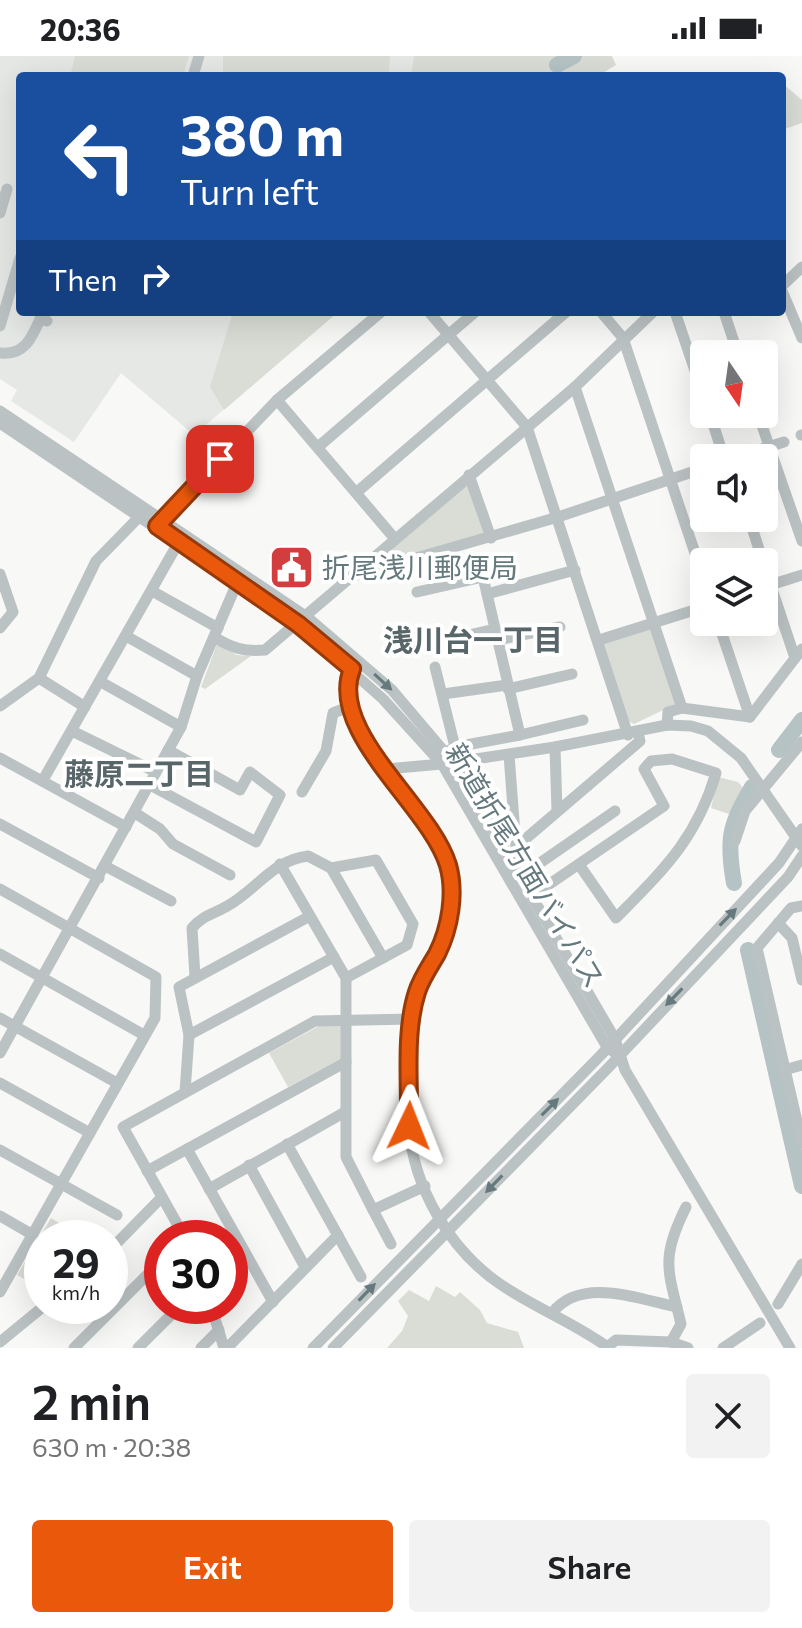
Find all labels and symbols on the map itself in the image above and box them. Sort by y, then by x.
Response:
north arrow [690,340,778,428]
pin [186,425,254,493]
public building icon: 折尾浅川郵便局 [267,543,315,591]
place label: 折尾浅川郵便局 [322,550,518,584]
district label: 浅川台一丁目 [383,620,563,657]
one-way arrow [373,673,392,691]
street label: 新道折尾方面バイパス [439,736,613,994]
district label: 藤原二丁目 [64,754,214,791]
one-way arrow [719,908,737,927]
one-way arrow [665,987,684,1006]
position arrow [367,1084,451,1168]
one-way arrow [540,1098,559,1116]
one-way arrow [486,1174,504,1193]
speed limit sign: 30 [144,1220,248,1324]
one-way arrow [358,1283,376,1302]

